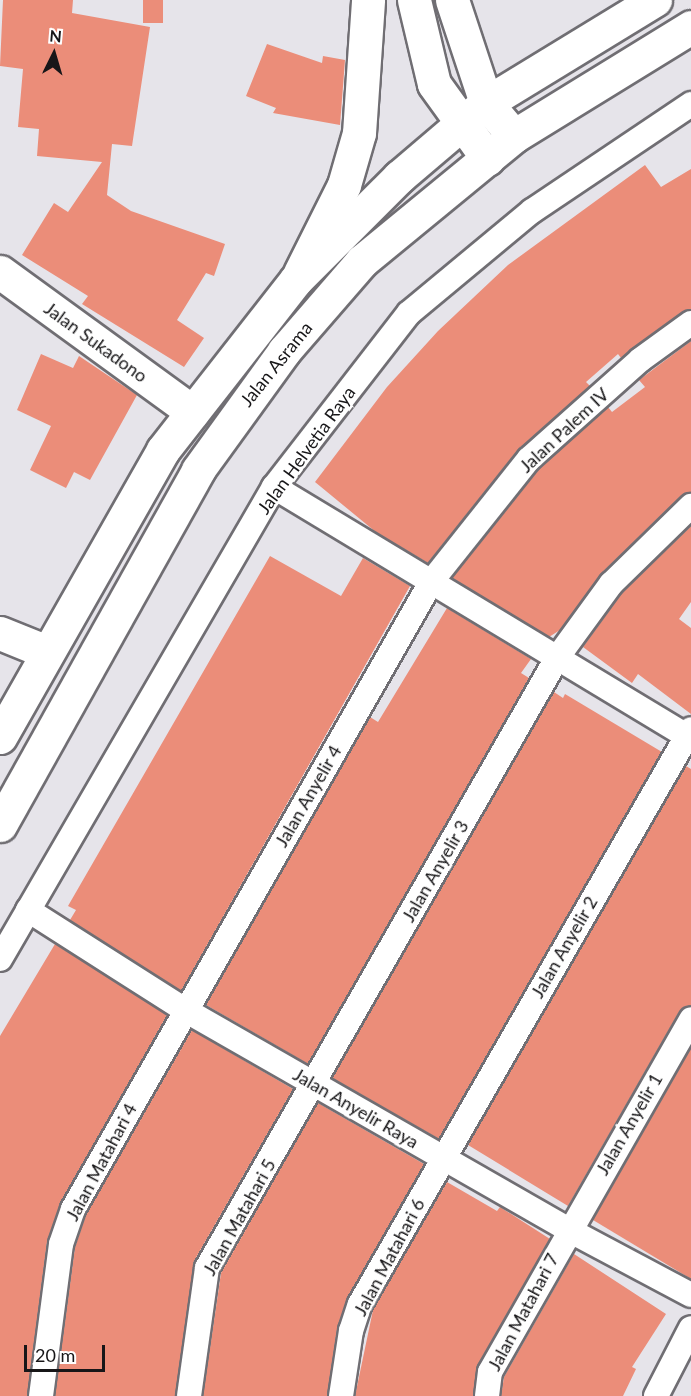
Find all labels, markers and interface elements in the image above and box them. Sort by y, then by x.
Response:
north arrow [24,24,84,84]
text: N [49,26,63,46]
street label: Jalan Sukadono [40,297,152,387]
street label: Jalan Asrama [235,317,317,411]
street label: Jalan Helvetia Raya [253,382,359,518]
street label: Jalan Palem IV [515,383,613,477]
street label: Jalan Anyelir 4 [270,741,346,851]
street label: Jalan Anyelir 3 [397,816,473,926]
street label: Jalan Anyelir 2 [526,892,602,1002]
street label: Jalan Anyelir Raya [289,1063,423,1153]
street label: Jalan Anyelir 1 [591,1069,667,1179]
street label: Jalan Matahari 4 [61,1100,141,1224]
street label: Jalan Matahari 5 [198,1155,280,1279]
street label: Jalan Matahari 6 [349,1195,429,1319]
street label: Jalan Matahari 7 [483,1250,563,1374]
scale bar [27,1333,108,1371]
text: 20 m [35,1344,75,1366]

